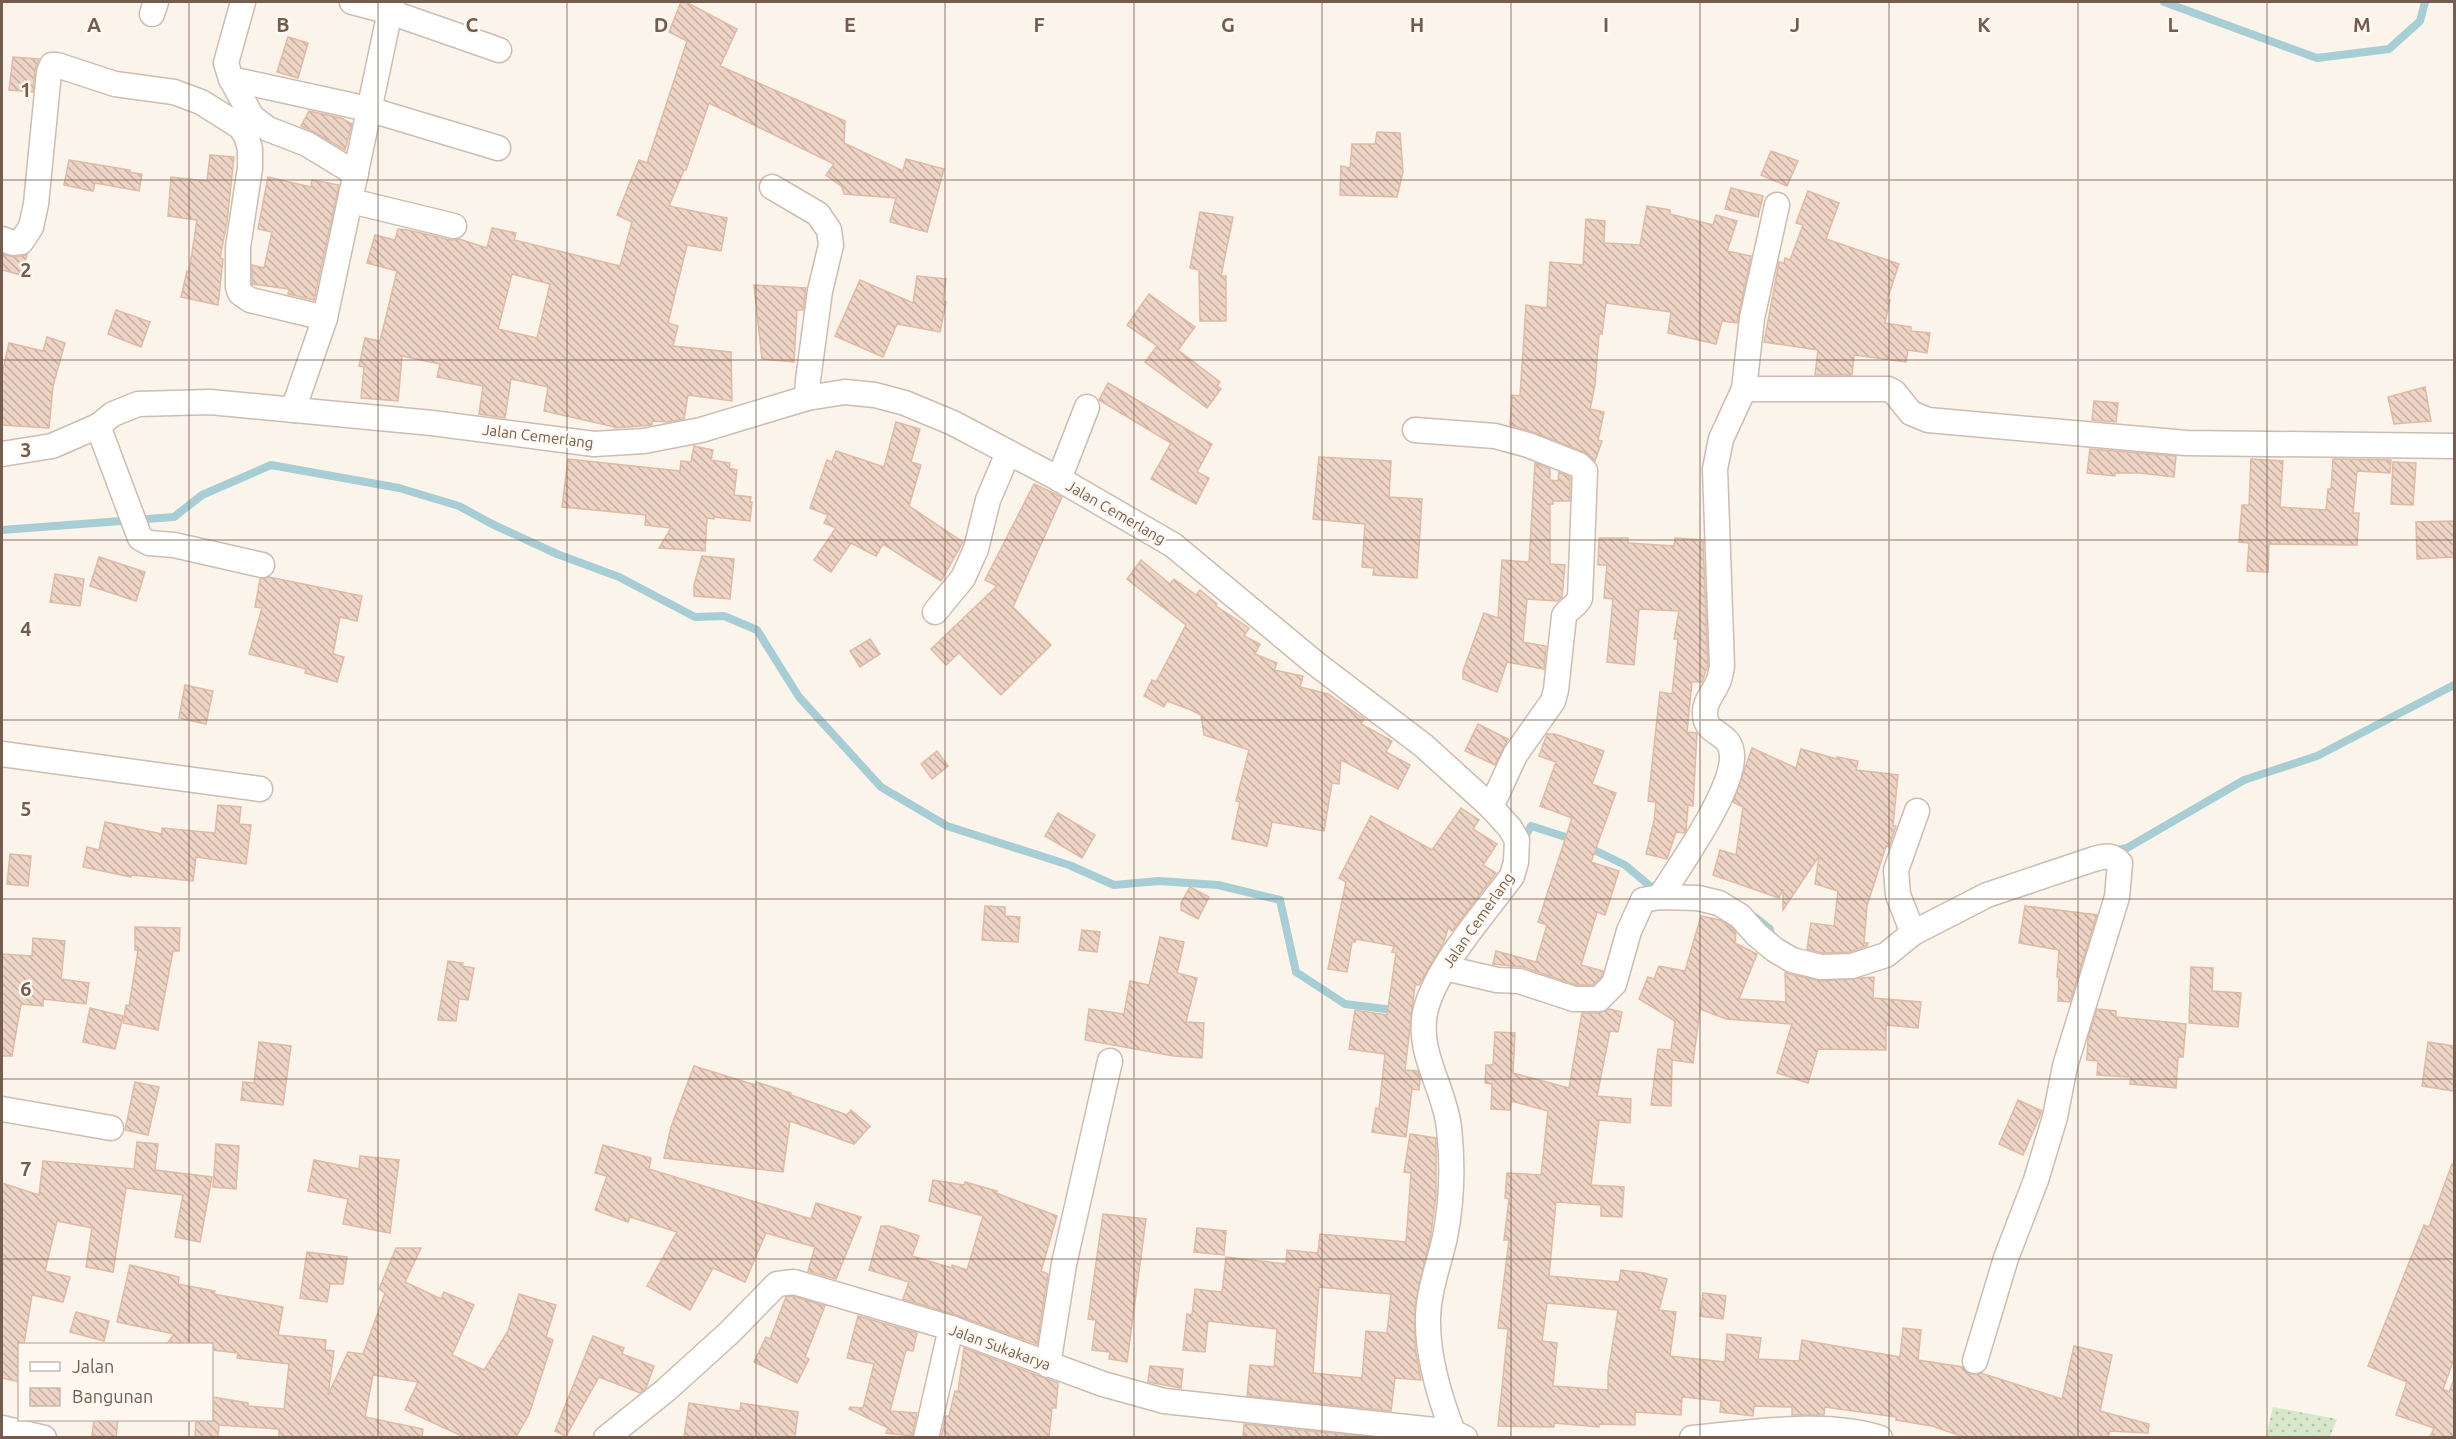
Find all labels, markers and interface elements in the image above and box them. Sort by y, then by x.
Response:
text: A [87,13,101,36]
text: B [276,13,290,36]
text: C [466,13,479,36]
text: D [654,13,668,36]
text: E [844,13,856,36]
text: F [1033,13,1045,36]
text: G [1221,13,1235,36]
text: H [1410,13,1424,36]
text: I [1603,13,1609,36]
text: J [1790,13,1800,36]
text: K [1977,13,1991,36]
text: L [2168,13,2179,36]
text: M [2353,13,2371,36]
text: 1 [20,78,32,101]
text: 2 [20,258,32,281]
street label: Jalan Cemerlang [481,421,595,451]
text: 3 [20,438,32,461]
street label: Jalan Cemerlang [1063,477,1169,547]
text: 4 [20,617,32,640]
text: 5 [20,797,32,820]
street label: Jalan Cemerlang [1439,869,1517,971]
text: 6 [20,977,32,1000]
text: 7 [20,1157,32,1180]
street label: Jalan Sukakarya [947,1321,1053,1373]
legend [18,1343,213,1421]
text: Jalan [72,1356,114,1376]
text: Bangunan [72,1386,153,1406]

